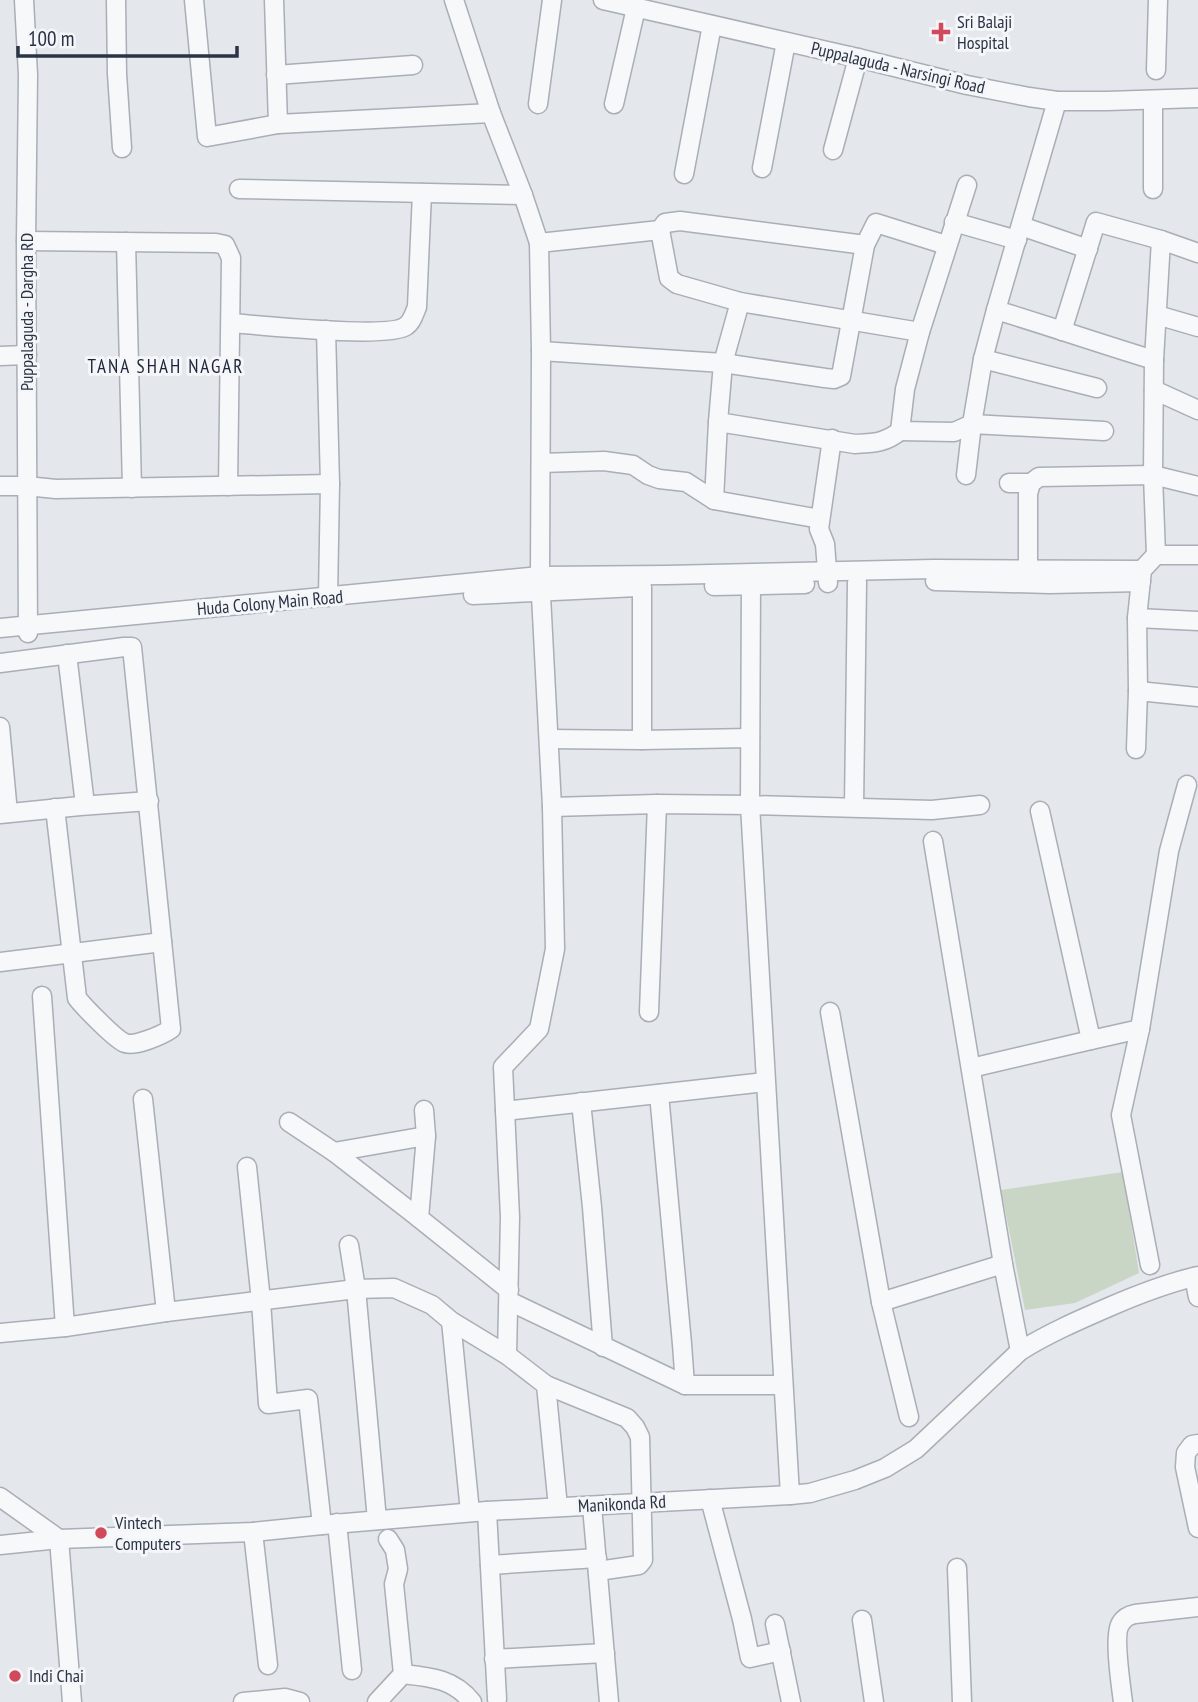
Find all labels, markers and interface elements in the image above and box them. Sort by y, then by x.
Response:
place label: Sri Balaji Hospital [957,10,1012,54]
scale bar [18,14,236,58]
marker: Sri Balaji Hospital [931,22,951,42]
text: 100 m [28,25,74,52]
street label: Puppalaguda - Narsingi Road [809,36,987,99]
street label: Puppalaguda - Dargha RD [15,233,38,391]
district label: TANA SHAH NAGAR [88,354,244,378]
street label: Huda Colony Main Road [196,585,344,620]
street label: Manikonda Rd [577,1490,667,1517]
place label: Vintech Computers [114,1511,181,1555]
marker: Vintech Computers [93,1525,109,1541]
place label: Indi Chai [29,1664,84,1687]
marker: Indi Chai [7,1668,23,1684]

